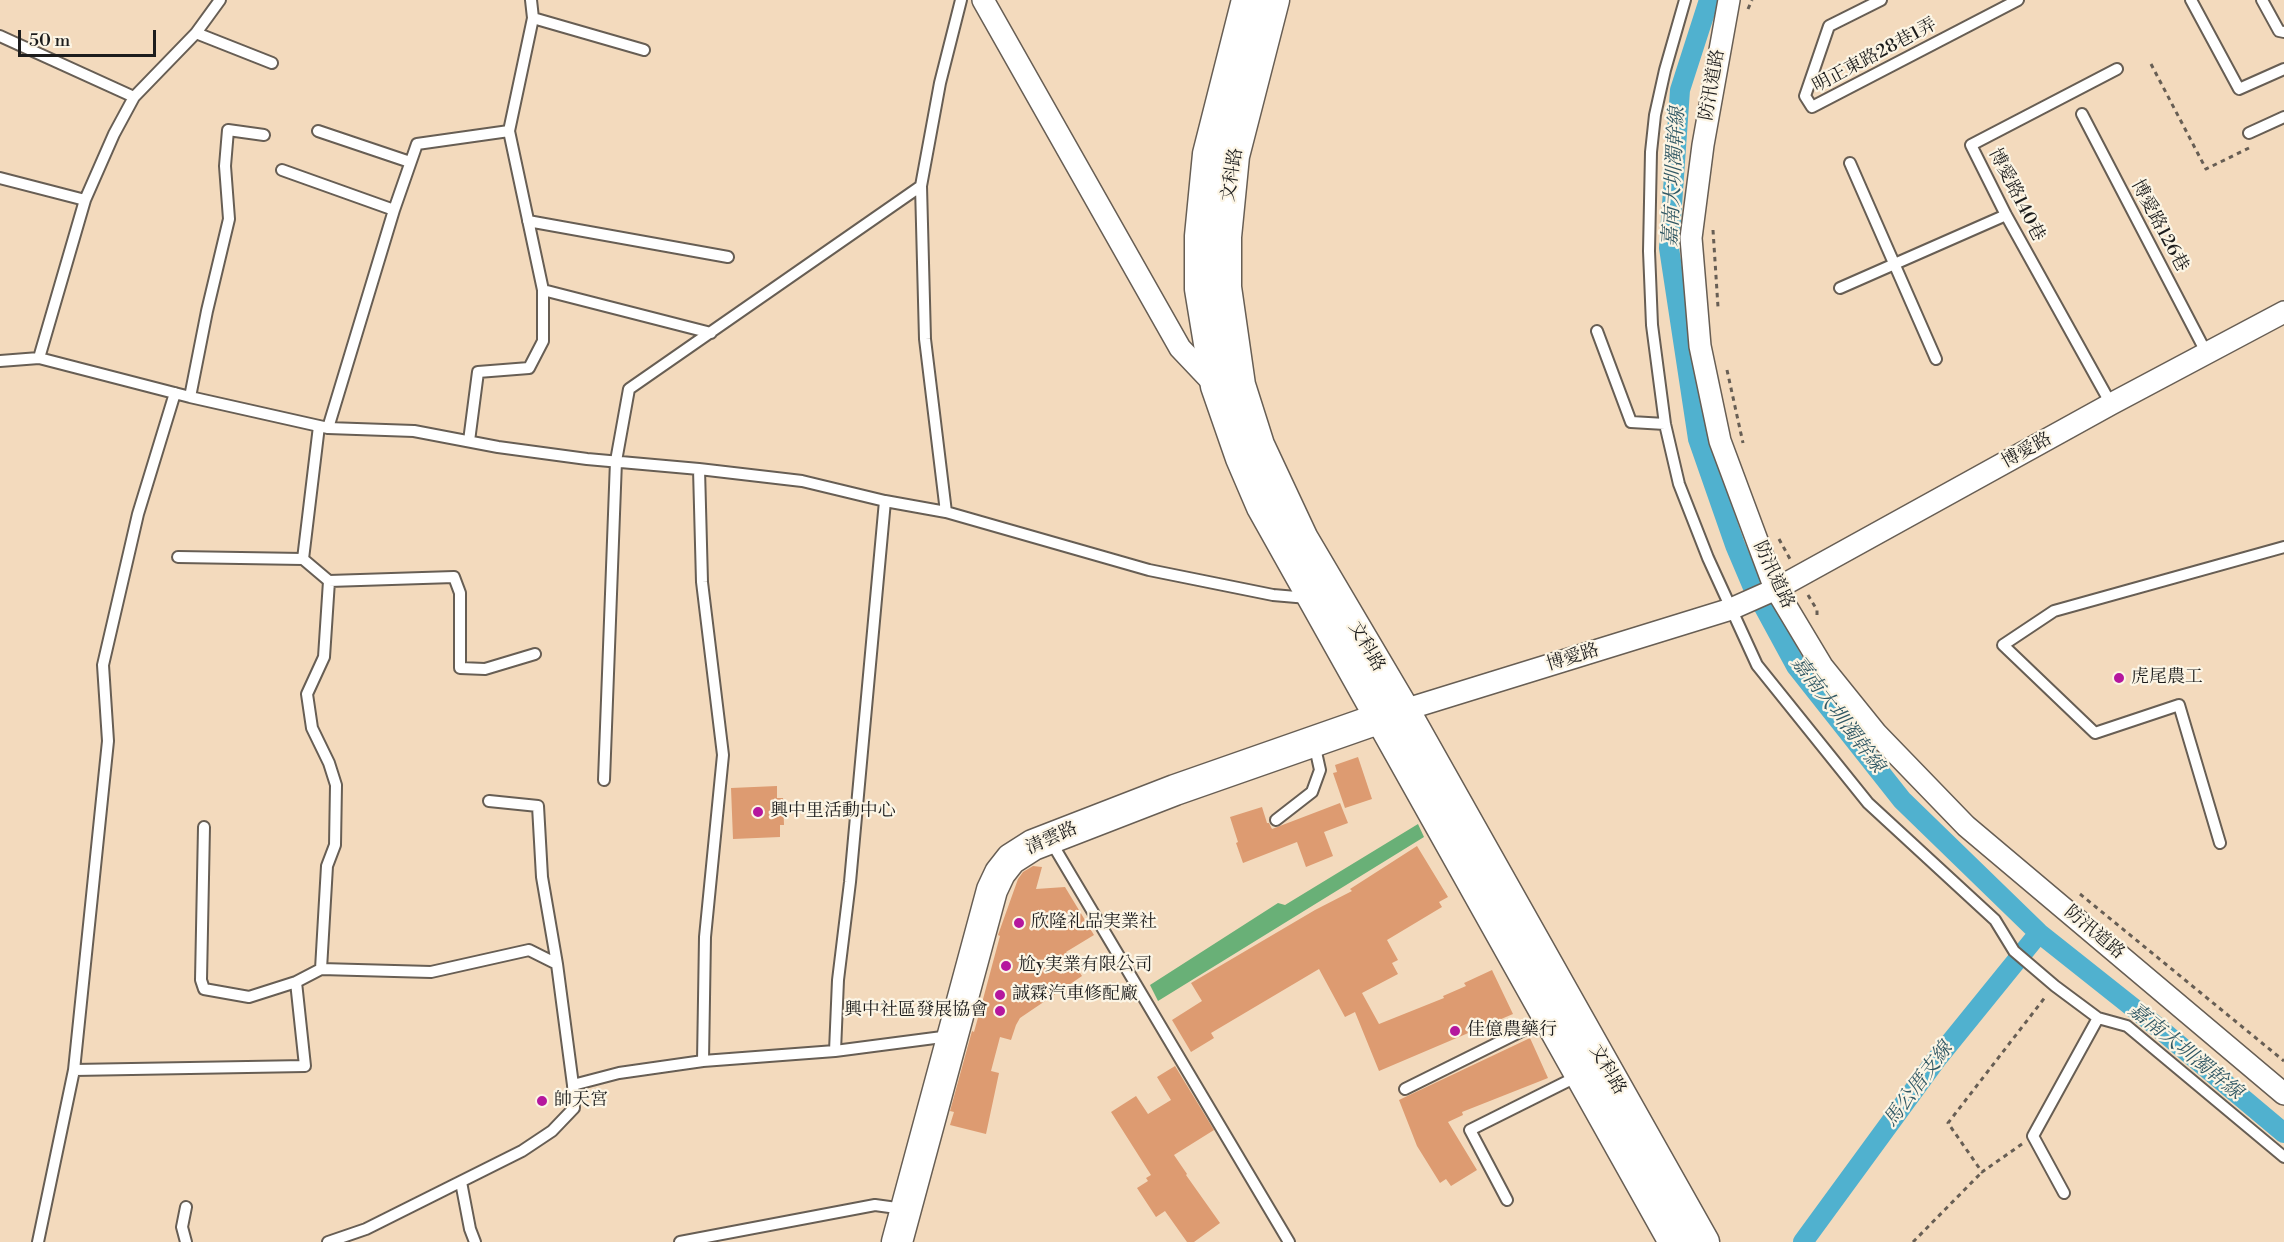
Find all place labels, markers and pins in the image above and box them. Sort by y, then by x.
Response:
place label: 虎尾農工 [2131,667,2203,689]
marker: 虎尾農工 [2112,671,2126,685]
place label: 興中里活動中心 [770,801,896,823]
marker: 興中里活動中心 [751,805,765,819]
place label: 欣隆礼品実業社 [1031,912,1157,934]
marker: 欣隆礼品実業社 [1012,916,1026,930]
place label: 尬y実業有限公司 [1018,955,1153,977]
marker: 尬y実業有限公司 [999,959,1013,973]
place label: 誠霖汽車修配廠 [1012,984,1138,1006]
marker: 誠霖汽車修配廠 [993,988,1007,1002]
place label: 興中社區發展協會 [844,1000,988,1022]
marker: 興中社區發展協會 [993,1004,1007,1018]
place label: 佳億農藥行 [1467,1020,1557,1042]
marker: 佳億農藥行 [1448,1024,1462,1038]
place label: 帥天宮 [554,1090,608,1112]
marker: 帥天宮 [535,1094,549,1108]

